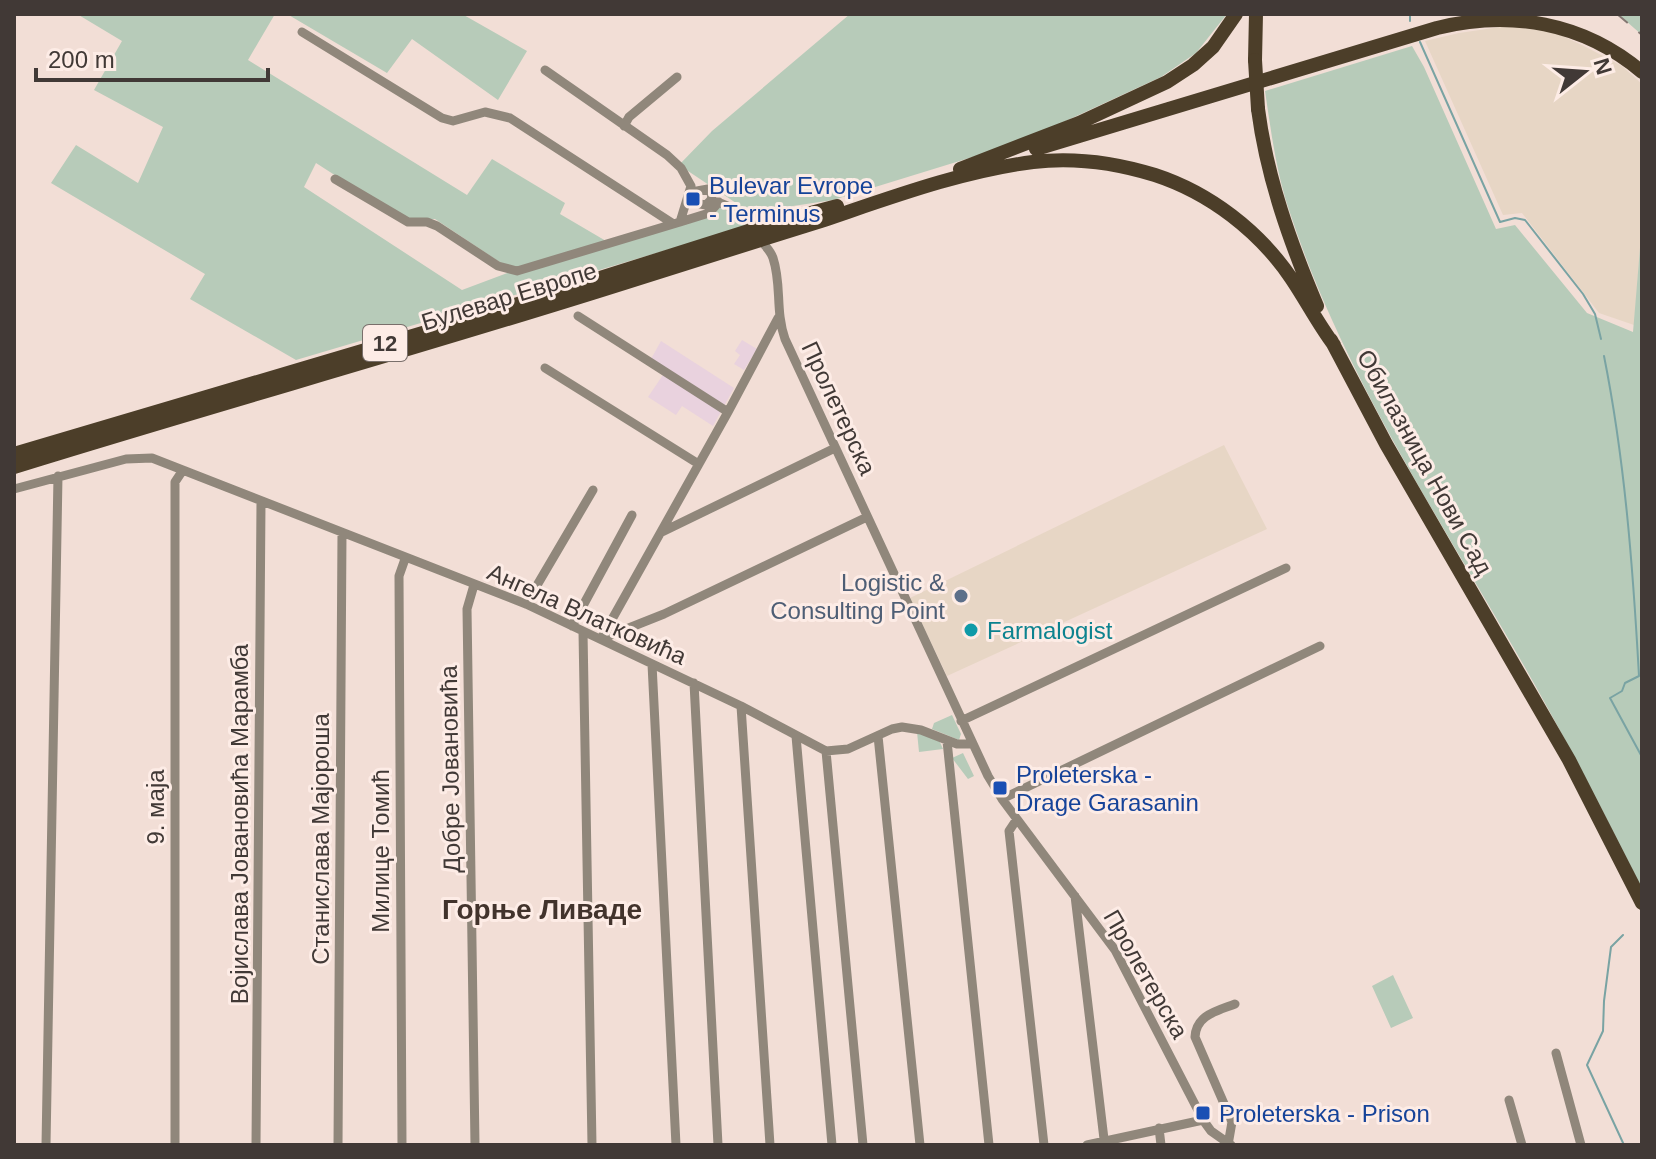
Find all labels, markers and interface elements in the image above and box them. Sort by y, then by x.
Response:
scale bar [36,32,268,82]
north arrow [1544,32,1624,112]
text: 200 m [48,46,115,73]
text: N [1588,55,1617,78]
place label: Bulevar Evrope - Terminus [709,172,873,227]
marker: Bulevar Evrope - Terminus [684,190,702,208]
street label: Булевар Европе [418,257,600,335]
road number: 12 [363,325,407,361]
street label: Пролетерска [796,337,882,479]
street label: Обилазница Нови Сад [1352,345,1498,579]
street label: Ангела Влатковића [483,558,691,670]
place label: Logistic & Consulting Point [770,569,945,624]
marker: Logistic & Consulting Point [952,587,970,605]
place label: Farmalogist [987,617,1113,644]
marker: Farmalogist [962,621,980,639]
street label: Војислава Јовановића Марамба [226,643,253,1004]
street label: Добре Јовановића [435,664,465,873]
street label: Станислава Мајороша [307,713,334,965]
place label: Proleterska - Drage Garasanin [1016,761,1199,816]
street label: 9. маја [142,769,169,845]
street label: Милице Томић [367,769,394,933]
marker: Proleterska - Drage Garasanin [991,779,1009,797]
district label: Горње Ливаде [442,894,642,925]
street label: Пролетерска [1098,905,1194,1044]
place label: Proleterska - Prison [1219,1100,1430,1127]
marker: Proleterska - Prison [1194,1104,1212,1122]

